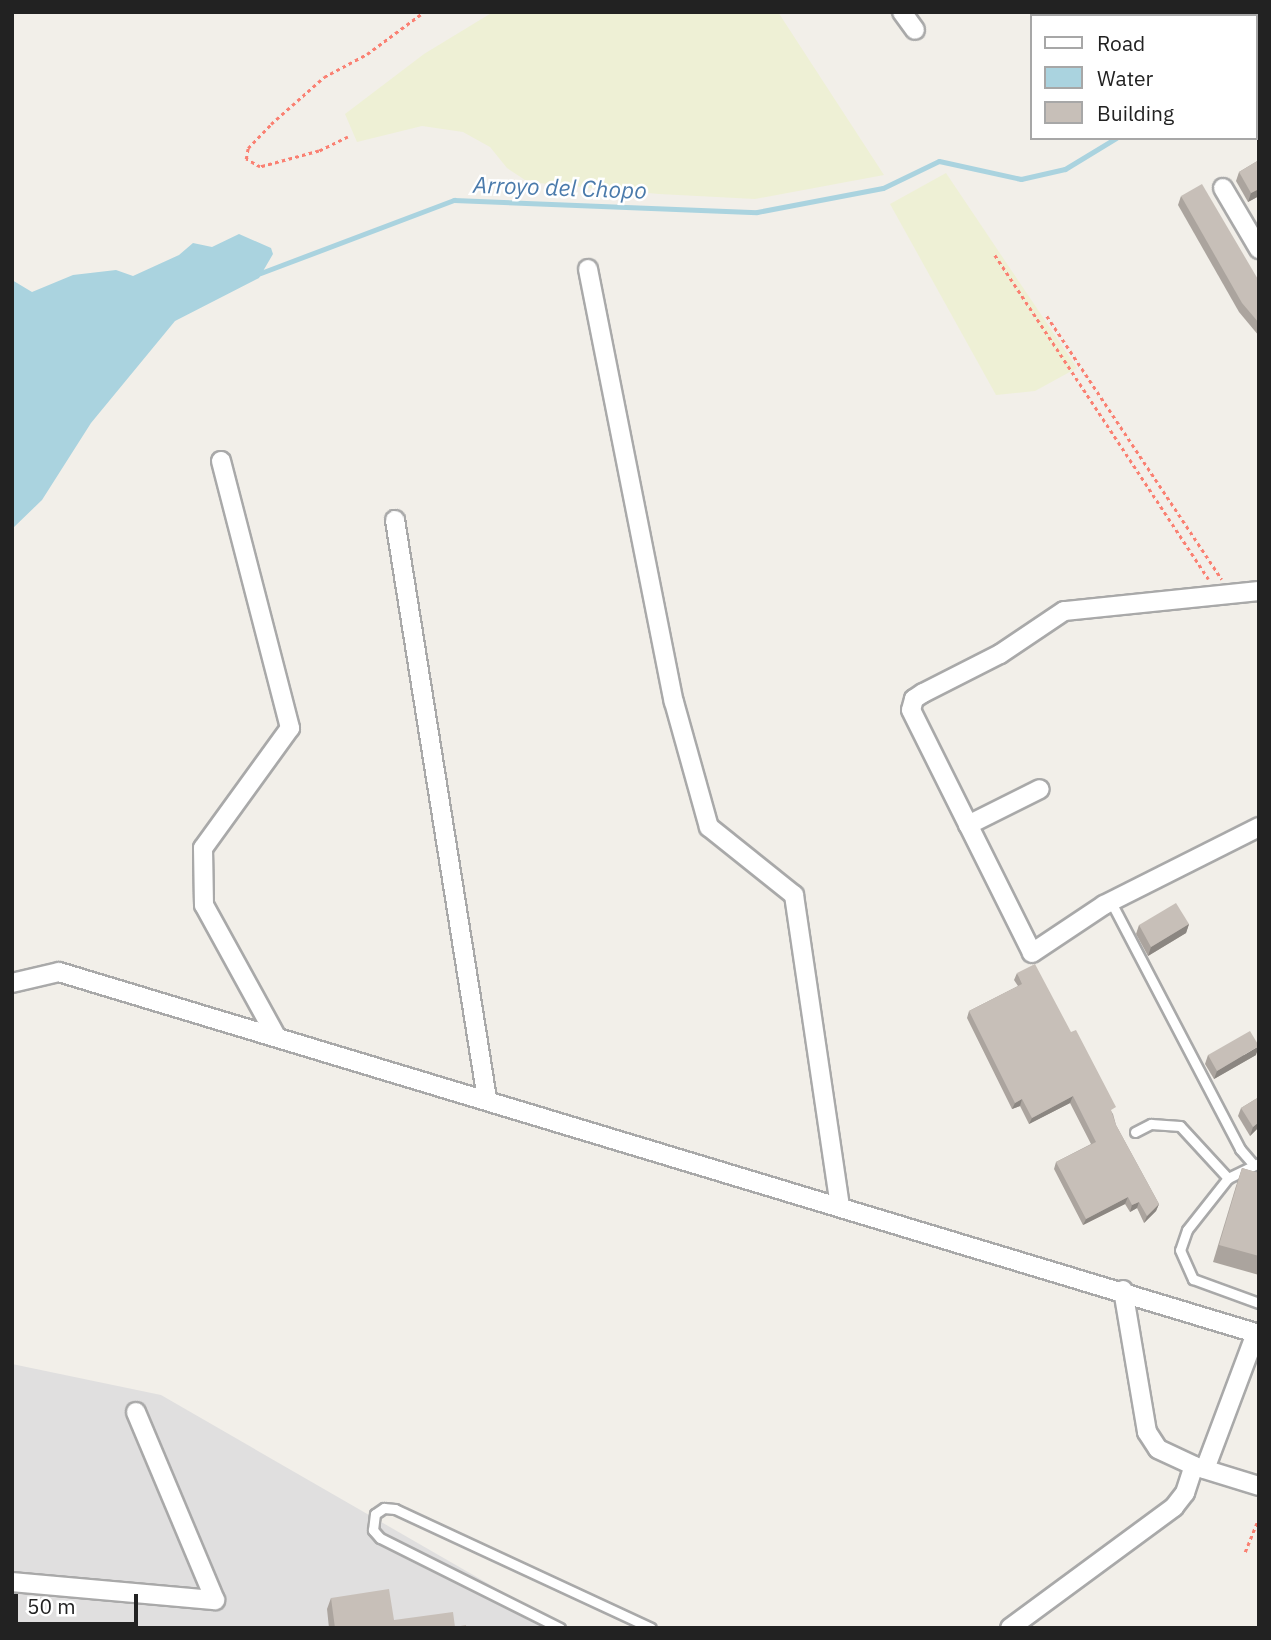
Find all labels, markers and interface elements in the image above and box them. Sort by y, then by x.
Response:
legend [1030,14,1257,140]
text: Road [1097,29,1145,57]
text: Water [1097,64,1153,92]
text: Building [1097,99,1174,127]
water label: Arroyo del Chopo [473,170,647,204]
scale bar [18,1580,142,1624]
text: 50 m [27,1592,76,1620]

